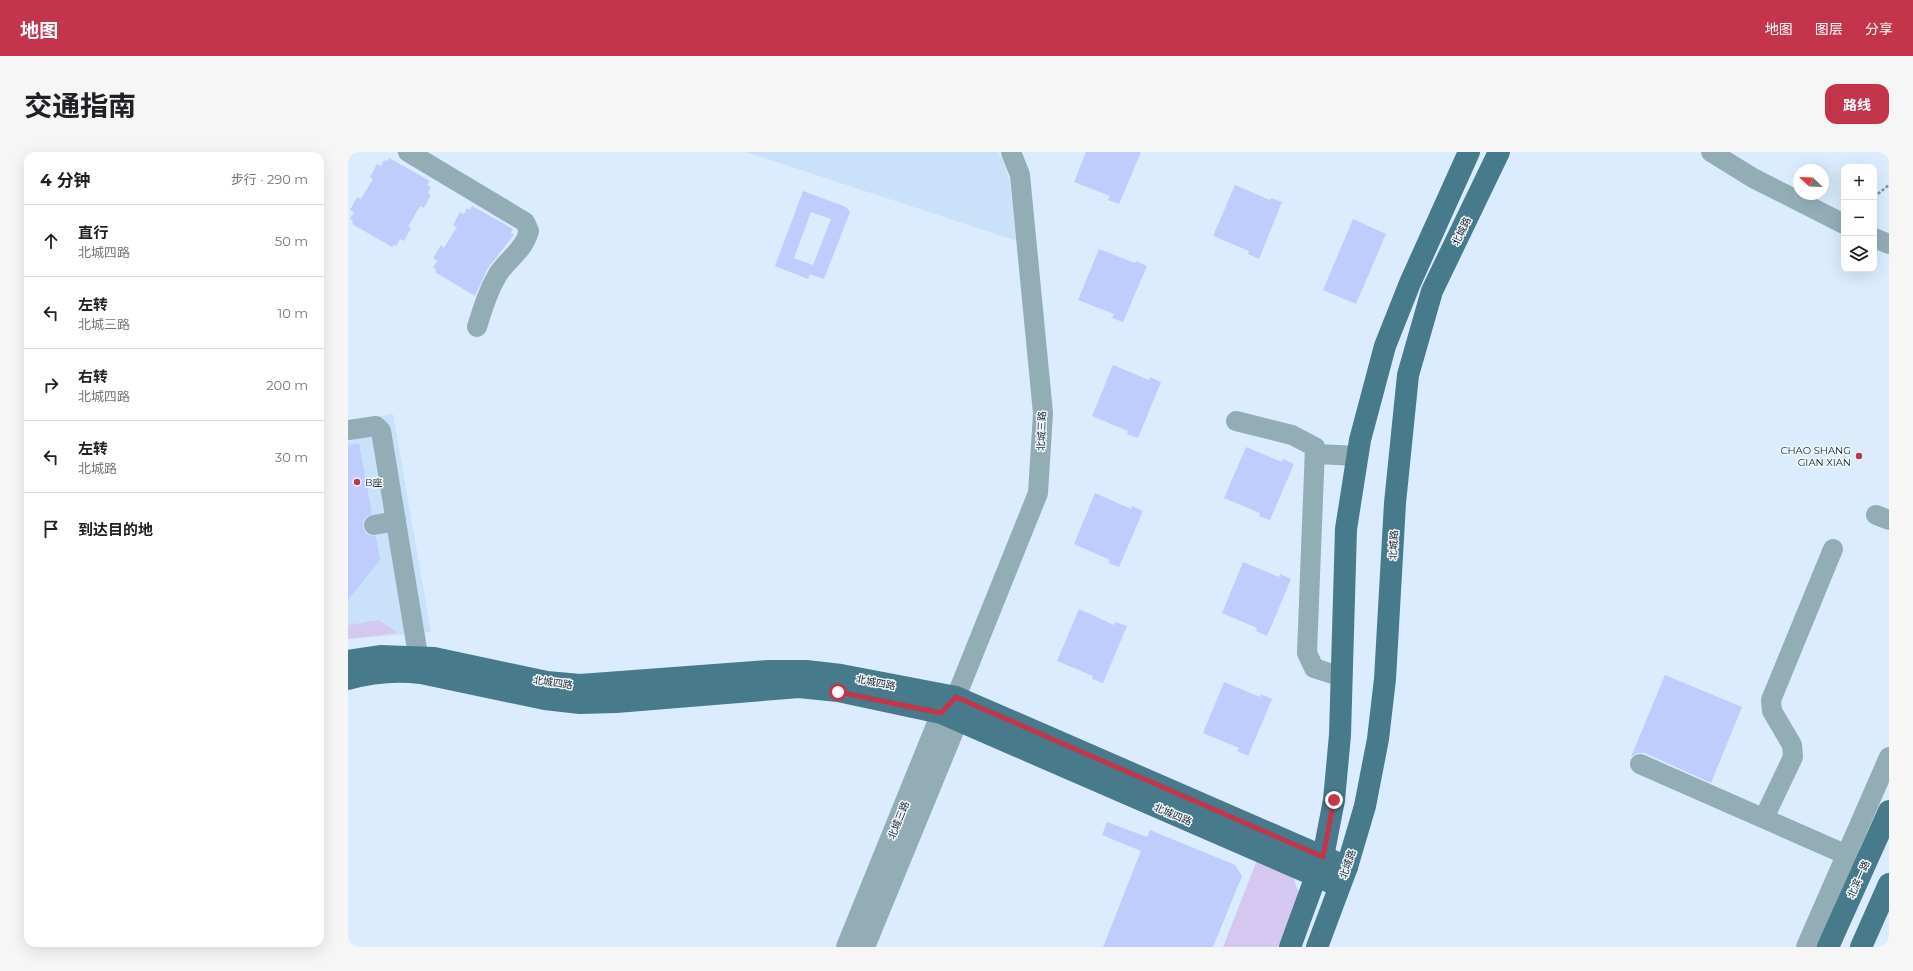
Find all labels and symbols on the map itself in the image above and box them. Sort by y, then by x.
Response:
north arrow [1793,164,1829,200]
street label: 北城路 [1449,215,1474,248]
street label: 北城三路 [1034,411,1049,451]
place label: CHAO SHANG GIAN XIAN [1780,444,1851,469]
marker: CHAO SHANG GIAN XIAN [1854,451,1864,461]
place label: B座 [365,476,383,489]
marker: B座 [352,477,362,487]
street label: 北城路 [1386,530,1401,560]
street label: 北城四路 [855,672,897,693]
street label: 北城四路 [532,673,574,692]
route start [829,683,847,701]
route end [1325,791,1343,809]
street label: 北城三路 [885,799,912,841]
street label: 北城四路 [1152,801,1194,828]
street label: 北城路 [1336,848,1359,880]
street label: 北滨一路 [1844,858,1873,900]

